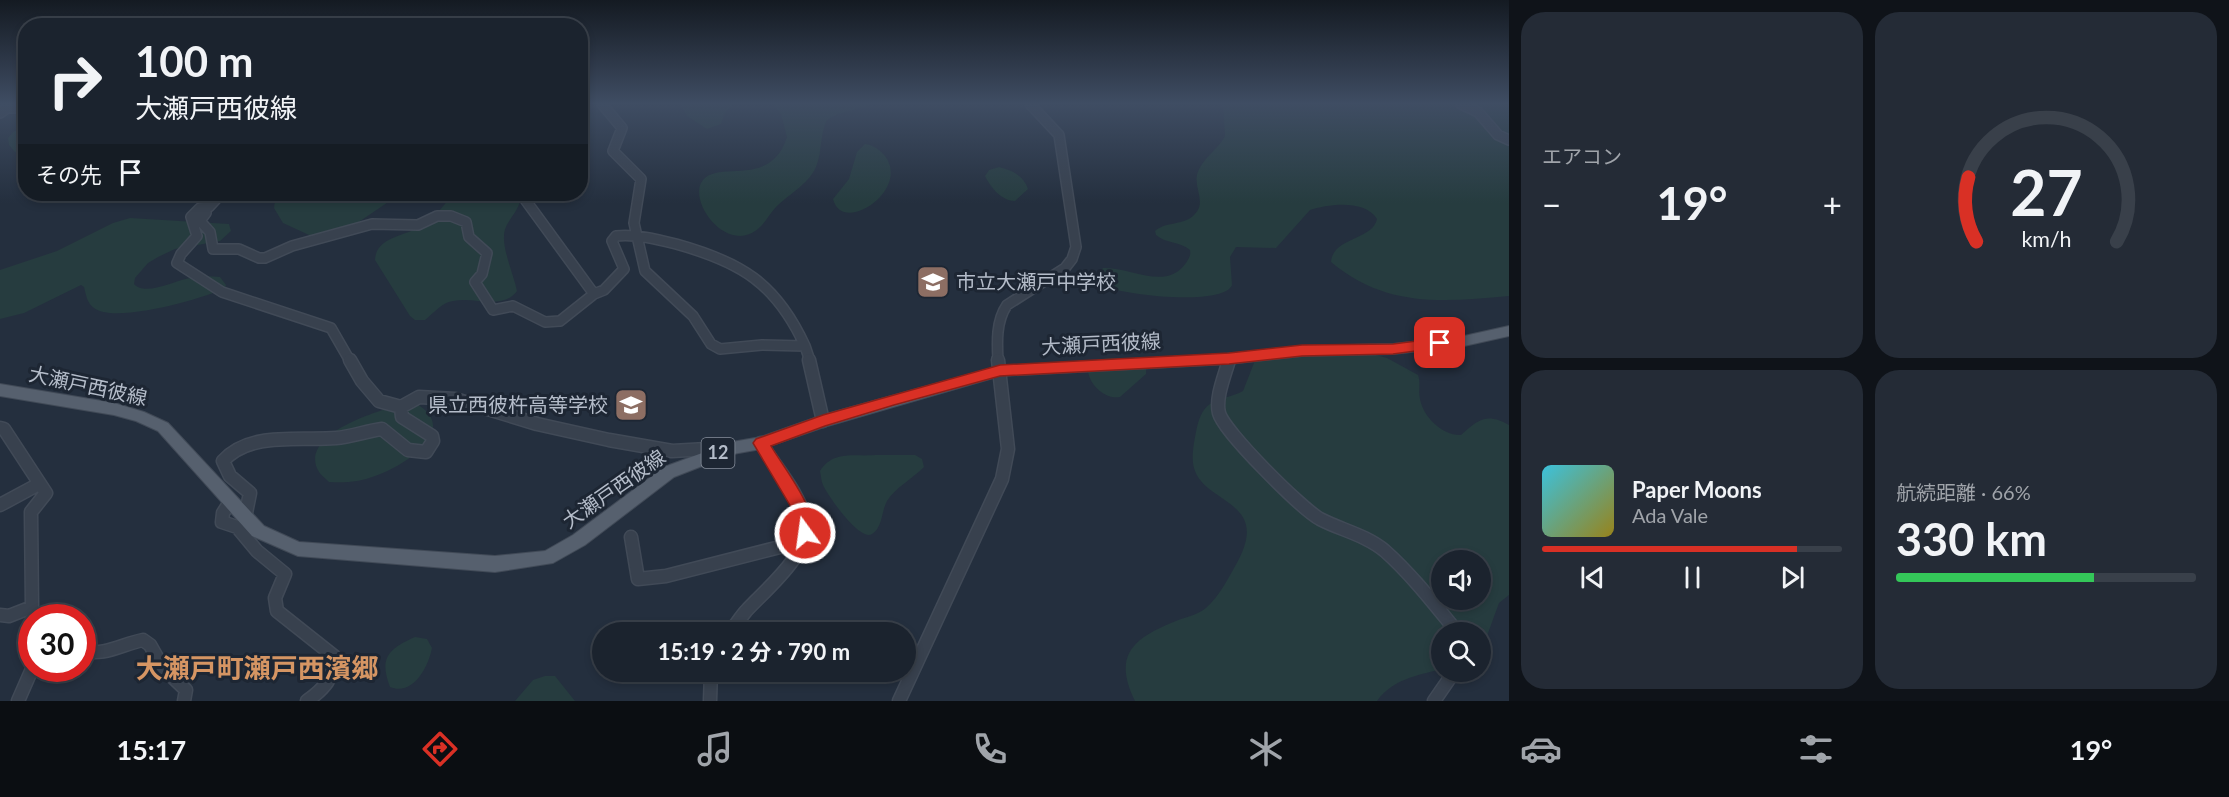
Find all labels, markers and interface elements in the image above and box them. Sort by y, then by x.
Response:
text: 100 m [135,36,253,86]
icon: right [36,42,114,120]
text: 大瀬戸西彼線 [135,91,297,124]
text: エアコン [1542,144,1622,168]
text: 27 [2010,154,2082,229]
icon: arrive [114,156,147,189]
text: その先 [36,161,102,188]
text: 19° [1657,176,1727,230]
text: − [1542,184,1561,224]
text: + [1823,184,1842,224]
text: km/h [2021,226,2071,252]
school or university icon: 市立大瀬戸中学校 [915,264,951,300]
place label: 市立大瀬戸中学校 [956,269,1116,293]
pin [1414,317,1465,368]
icon: arrive [1423,326,1456,359]
street label: 大瀬戸西彼線 [1040,328,1161,358]
street label: 大瀬戸西彼線 [27,361,149,409]
school or university icon: 県立西彼杵高等学校 [613,387,649,423]
place label: 県立西彼杵高等学校 [428,392,608,416]
road number: 12 [702,438,734,468]
street label: 大瀬戸西彼線 [557,444,669,532]
text: Paper Moons [1632,476,1762,503]
text: 航続距離 · 66% [1896,480,2031,504]
position arrow [773,501,837,565]
text: Ada Vale [1632,503,1708,527]
text: 330 km [1896,512,2047,566]
map controls [1431,550,1491,682]
button: sound [1431,550,1491,610]
icon: previous [1576,561,1609,594]
icon: pause [1676,561,1709,594]
icon: next [1776,561,1809,594]
speed limit sign: 30 [18,604,96,682]
button: search [1431,622,1491,682]
text: 15:19 · 2 分 · 790 m [658,638,850,665]
district label: 大瀬戸町瀬戸西濱郷 [136,651,379,684]
icon: directions [419,728,461,770]
icon: music [694,728,736,770]
icon: phone [969,728,1011,770]
icon: climate [1245,728,1287,770]
icon: car [1520,728,1562,770]
icon: filters [1795,728,1837,770]
text: 15:17 [117,733,186,766]
text: 19° [2070,733,2112,766]

